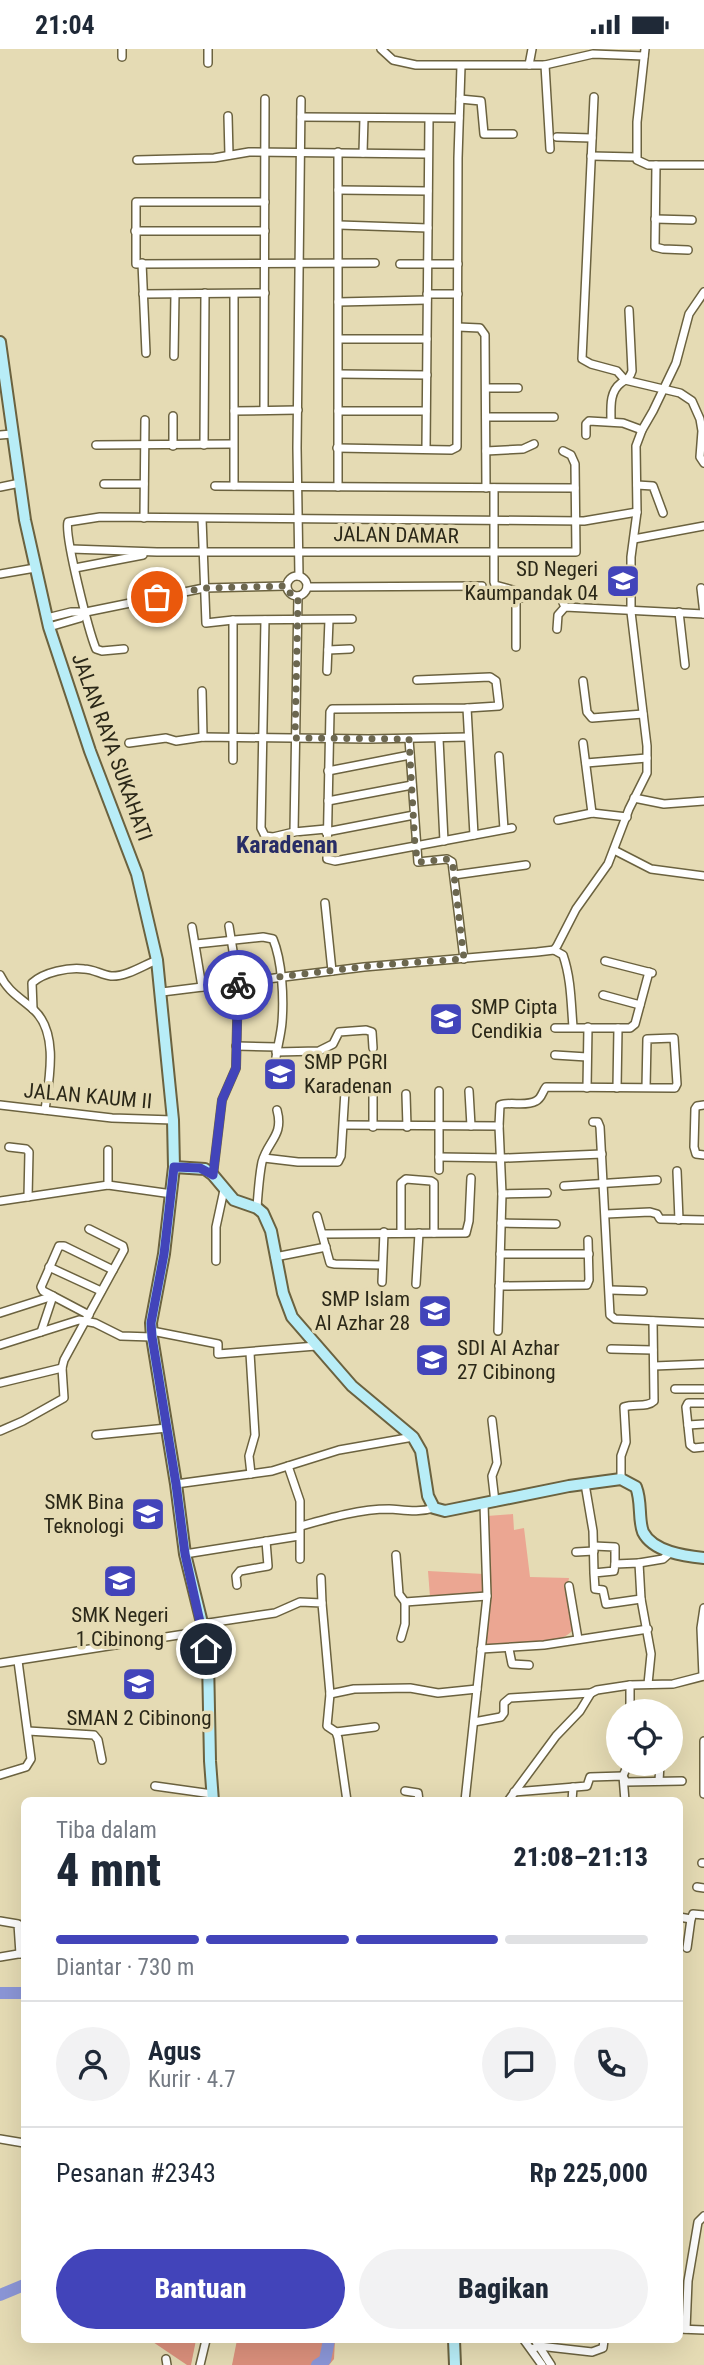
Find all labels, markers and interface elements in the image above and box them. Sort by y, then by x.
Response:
text: 21:04 [35,10,95,40]
street label: JALAN DAMAR [333,522,459,548]
place label: SD Negeri Kaumpandak 04 [464,557,598,605]
school or university icon: SD Negeri Kaumpandak 04 [604,562,642,600]
pin [127,567,187,627]
icon: bag [138,578,176,616]
street label: JALAN RAYA SUKAHATI [67,650,157,844]
district label: Karadenan [236,831,338,859]
courier [203,950,273,1020]
icon: bike [219,966,257,1004]
place label: SMP Cipta Cendikia [471,995,558,1043]
school or university icon: SMP Cipta Cendikia [427,1000,465,1038]
place label: SMP PGRI Karadenan [304,1050,392,1098]
school or university icon: SMP PGRI Karadenan [261,1055,299,1093]
street label: JALAN KAUM II [23,1078,153,1114]
place label: SMP Islam Al Azhar 28 [315,1287,410,1335]
school or university icon: SMP Islam Al Azhar 28 [416,1292,454,1330]
place label: SDI Al Azhar 27 Cibinong [457,1336,560,1384]
school or university icon: SDI Al Azhar 27 Cibinong [413,1341,451,1379]
place label: SMK Bina Teknologi [44,1490,124,1538]
school or university icon: SMK Bina Teknologi [129,1495,167,1533]
school or university icon: SMK Negeri 1 Cibinong [101,1562,139,1600]
place label: SMK Negeri 1 Cibinong [71,1603,169,1651]
pin [176,1619,236,1679]
icon: home [187,1630,225,1668]
school or university icon: SMAN 2 Cibinong [120,1665,158,1703]
map controls [606,1699,683,1776]
button: locate [606,1699,683,1776]
place label: SMAN 2 Cibinong [66,1706,212,1730]
text: Tiba dalam [56,1817,157,1844]
text: 21:08–21:13 [514,1842,648,1872]
text: 4 mnt [56,1843,161,1897]
text: Diantar · 730 m [56,1954,194,1981]
button: person [56,2027,130,2101]
button: chat [482,2027,556,2101]
button: phone [574,2027,648,2101]
text: Agus [148,2036,201,2066]
text: Kurir · 4.7 [148,2066,236,2093]
text: Pesanan #2343 [56,2158,216,2188]
text: Rp 225,000 [530,2158,648,2188]
button: Bantuan [56,2249,345,2329]
button: Bagikan [359,2249,648,2329]

